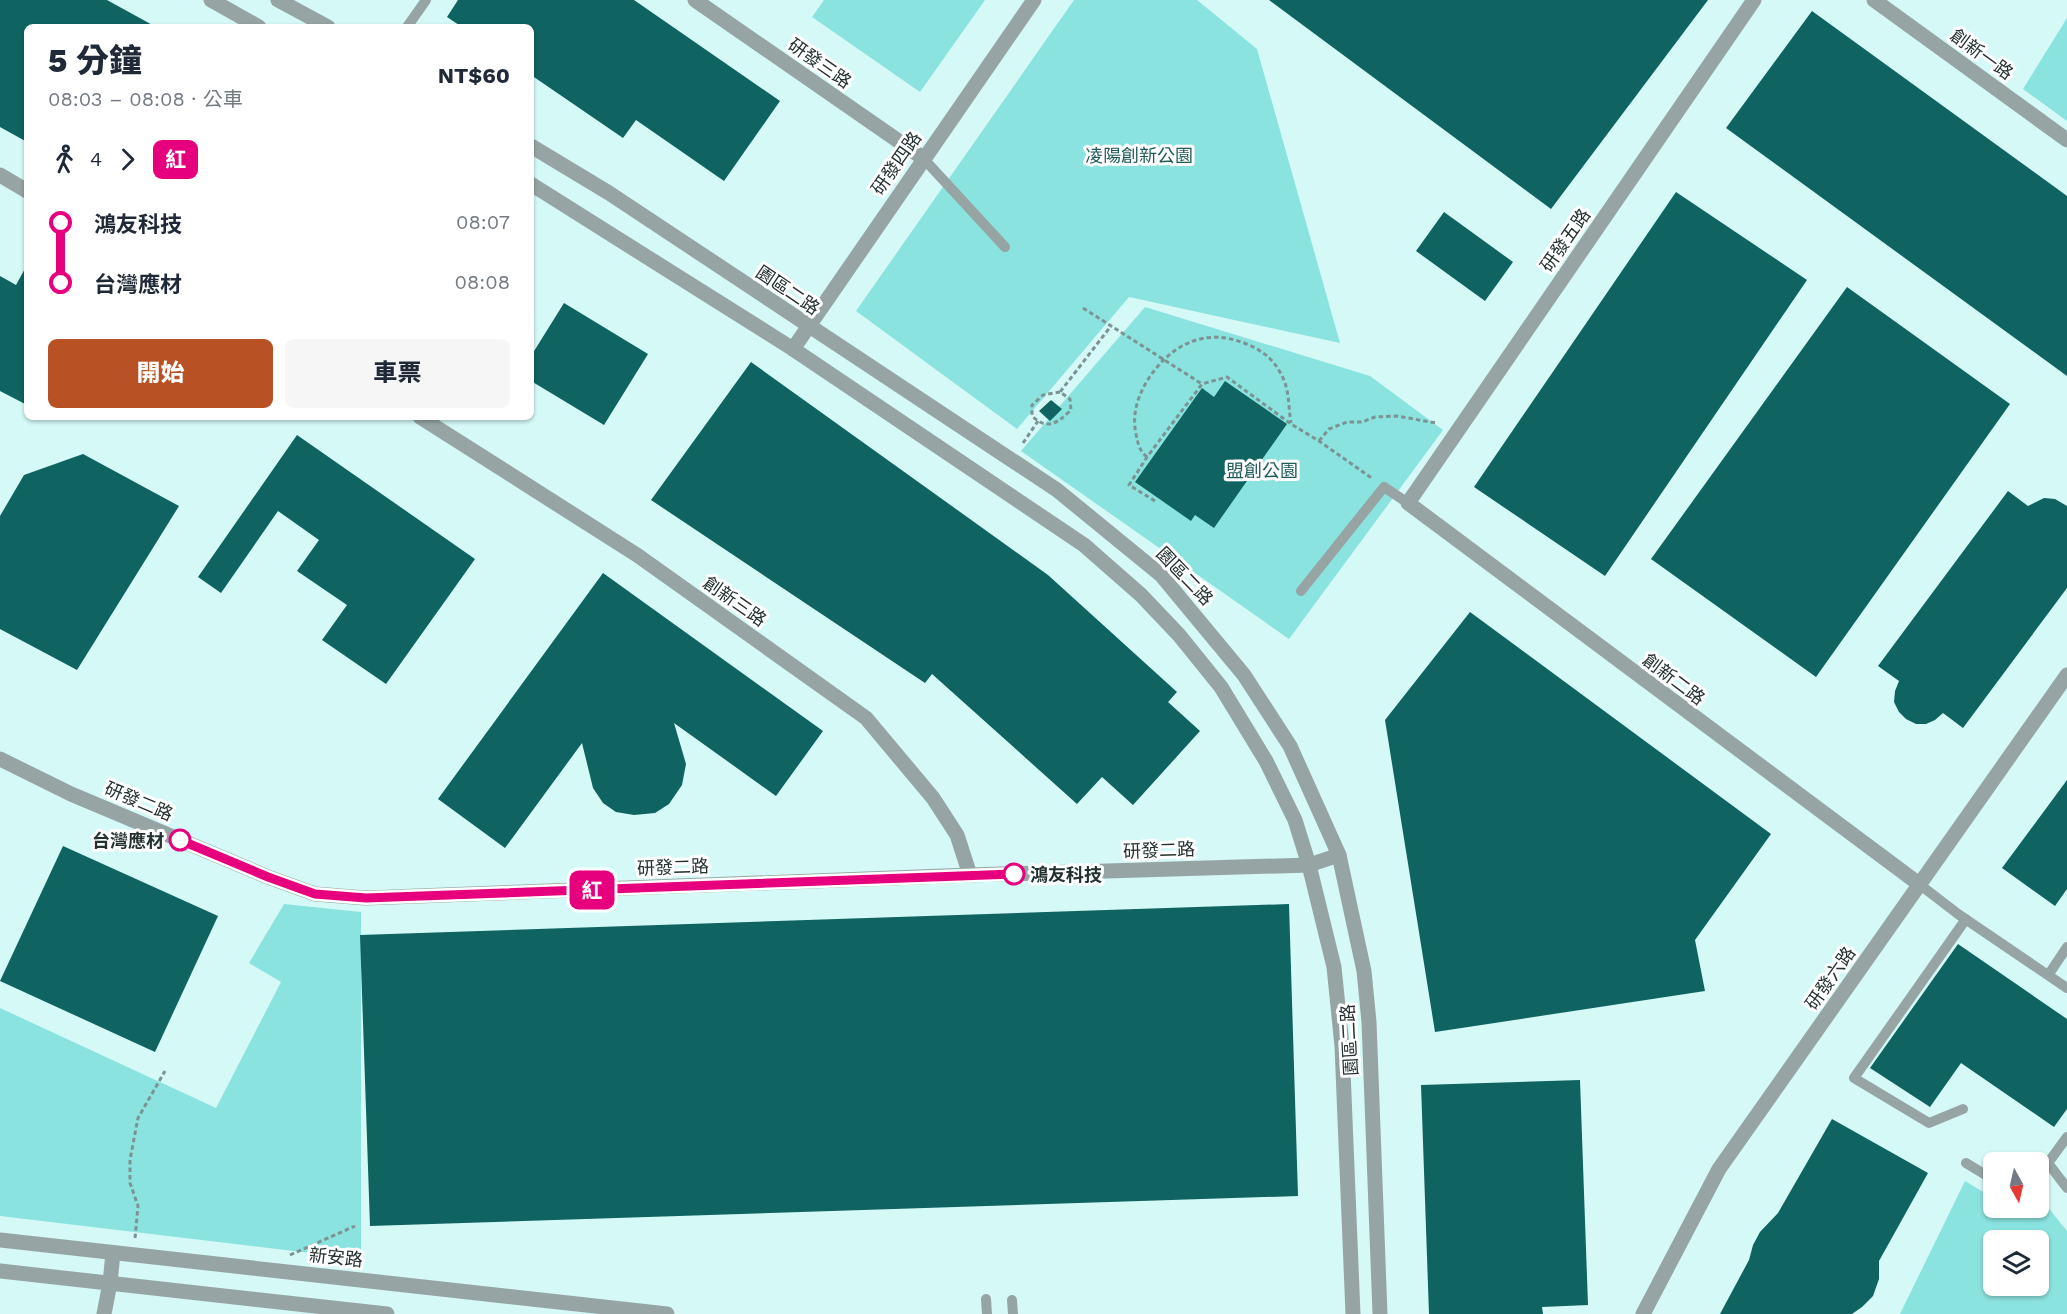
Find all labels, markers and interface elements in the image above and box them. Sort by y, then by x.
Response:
street label: 創新一路 [1947,24,2017,84]
street label: 研發三路 [784,34,856,92]
text: 5 分鐘 [48,41,142,80]
text: NT$60 [438,63,510,88]
text: 08:03 – 08:08 · 公車 [48,87,243,111]
street label: 研發四路 [867,127,925,199]
icon: walk [48,143,81,176]
icon: forward [111,143,144,176]
park label: 凌陽創新公園 [1085,145,1193,166]
text: 4 [90,147,102,171]
text: 紅 [165,147,186,172]
street label: 研發五路 [1536,204,1594,276]
text: 08:07 [456,210,510,234]
text: 鴻友科技 [94,212,182,237]
street label: 園區二路 [752,261,824,319]
text: 08:08 [455,270,510,294]
text: 台灣應材 [94,272,182,297]
button: 開始 [48,339,273,408]
button: 車票 [285,339,510,408]
park label: 盟創公園 [1226,460,1298,481]
street label: 園區二路 [1152,543,1218,609]
street label: 創新三路 [699,572,771,630]
street label: 創新二路 [1639,649,1709,709]
street label: 研發二路 [102,777,176,825]
marker: 台灣應材 [169,829,191,851]
place label: 台灣應材 [92,830,164,851]
street label: 研發二路 [1123,838,1195,862]
street label: 研發二路 [637,855,709,879]
marker: 鴻友科技 [1003,863,1025,885]
place label: 鴻友科技 [1030,864,1102,885]
line badge: 紅 [572,870,612,910]
text: 紅 [582,878,603,903]
street label: 研發六路 [1801,942,1859,1014]
street label: 園區二路 [1337,1003,1361,1077]
north arrow [1983,1152,2049,1218]
map controls [1983,1152,2049,1296]
button: layers [1983,1230,2049,1296]
street label: 新安路 [308,1244,364,1270]

